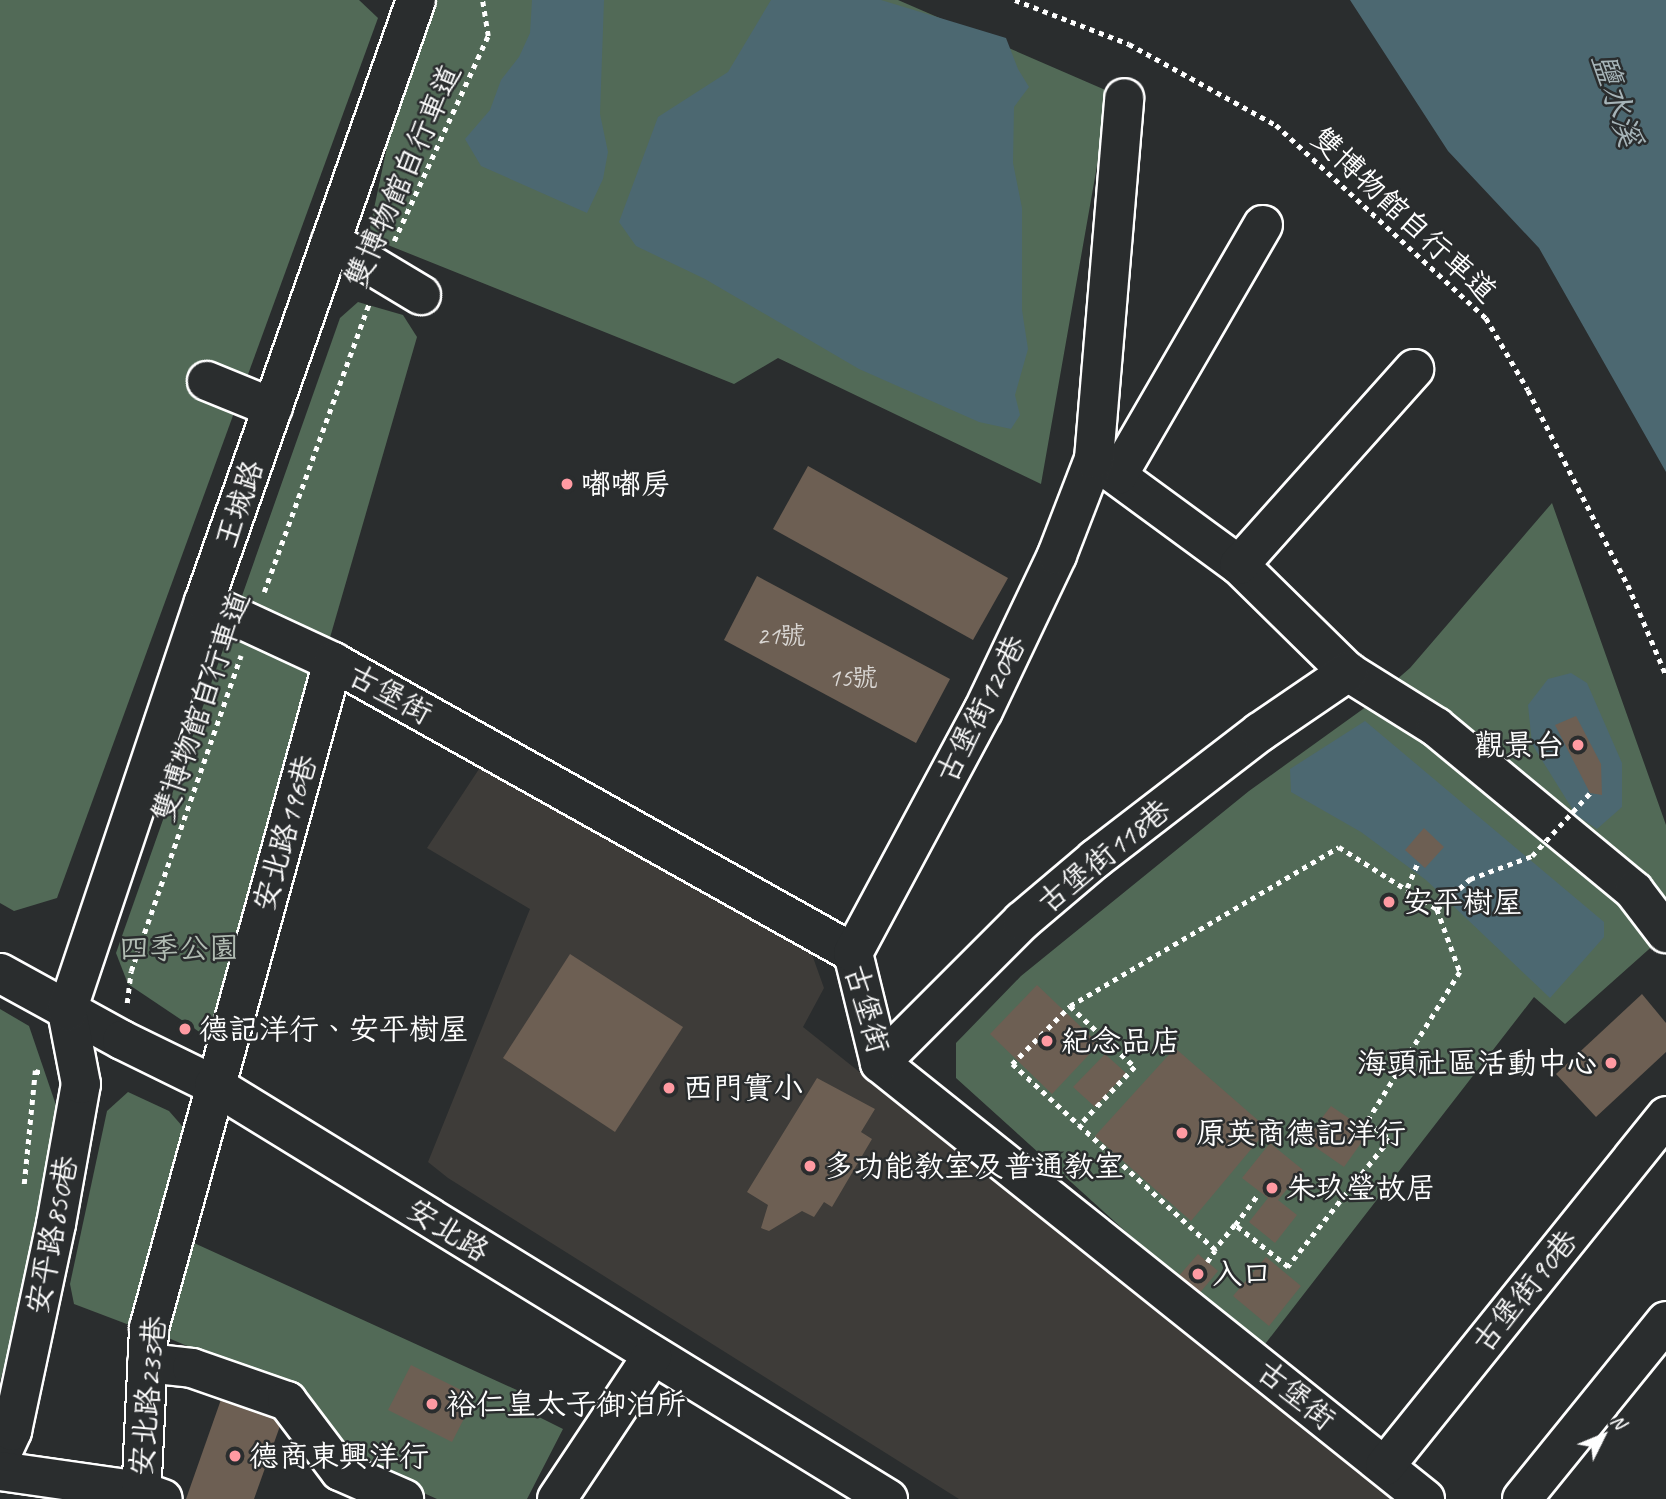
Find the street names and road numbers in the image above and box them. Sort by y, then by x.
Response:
street label: 雙博物館自行車道 [338,59,468,293]
street label: 雙博物館自行車道 [1304,120,1504,310]
street label: 王城路 [207,456,271,552]
street label: 雙博物館自行車道 [145,588,257,826]
street label: 古堡街120巷 [929,629,1033,789]
street label: 古堡街 [342,656,438,732]
street label: 安北路196巷 [246,751,324,915]
street label: 古堡街118巷 [1030,792,1178,920]
street label: 古堡街 [837,961,897,1057]
street label: 安平路850巷 [19,1153,85,1317]
street label: 安北路 [400,1191,496,1269]
street label: 古堡街90巷 [1465,1223,1585,1359]
street label: 安北路233巷 [123,1314,173,1478]
street label: 古堡街 [1250,1353,1342,1437]

